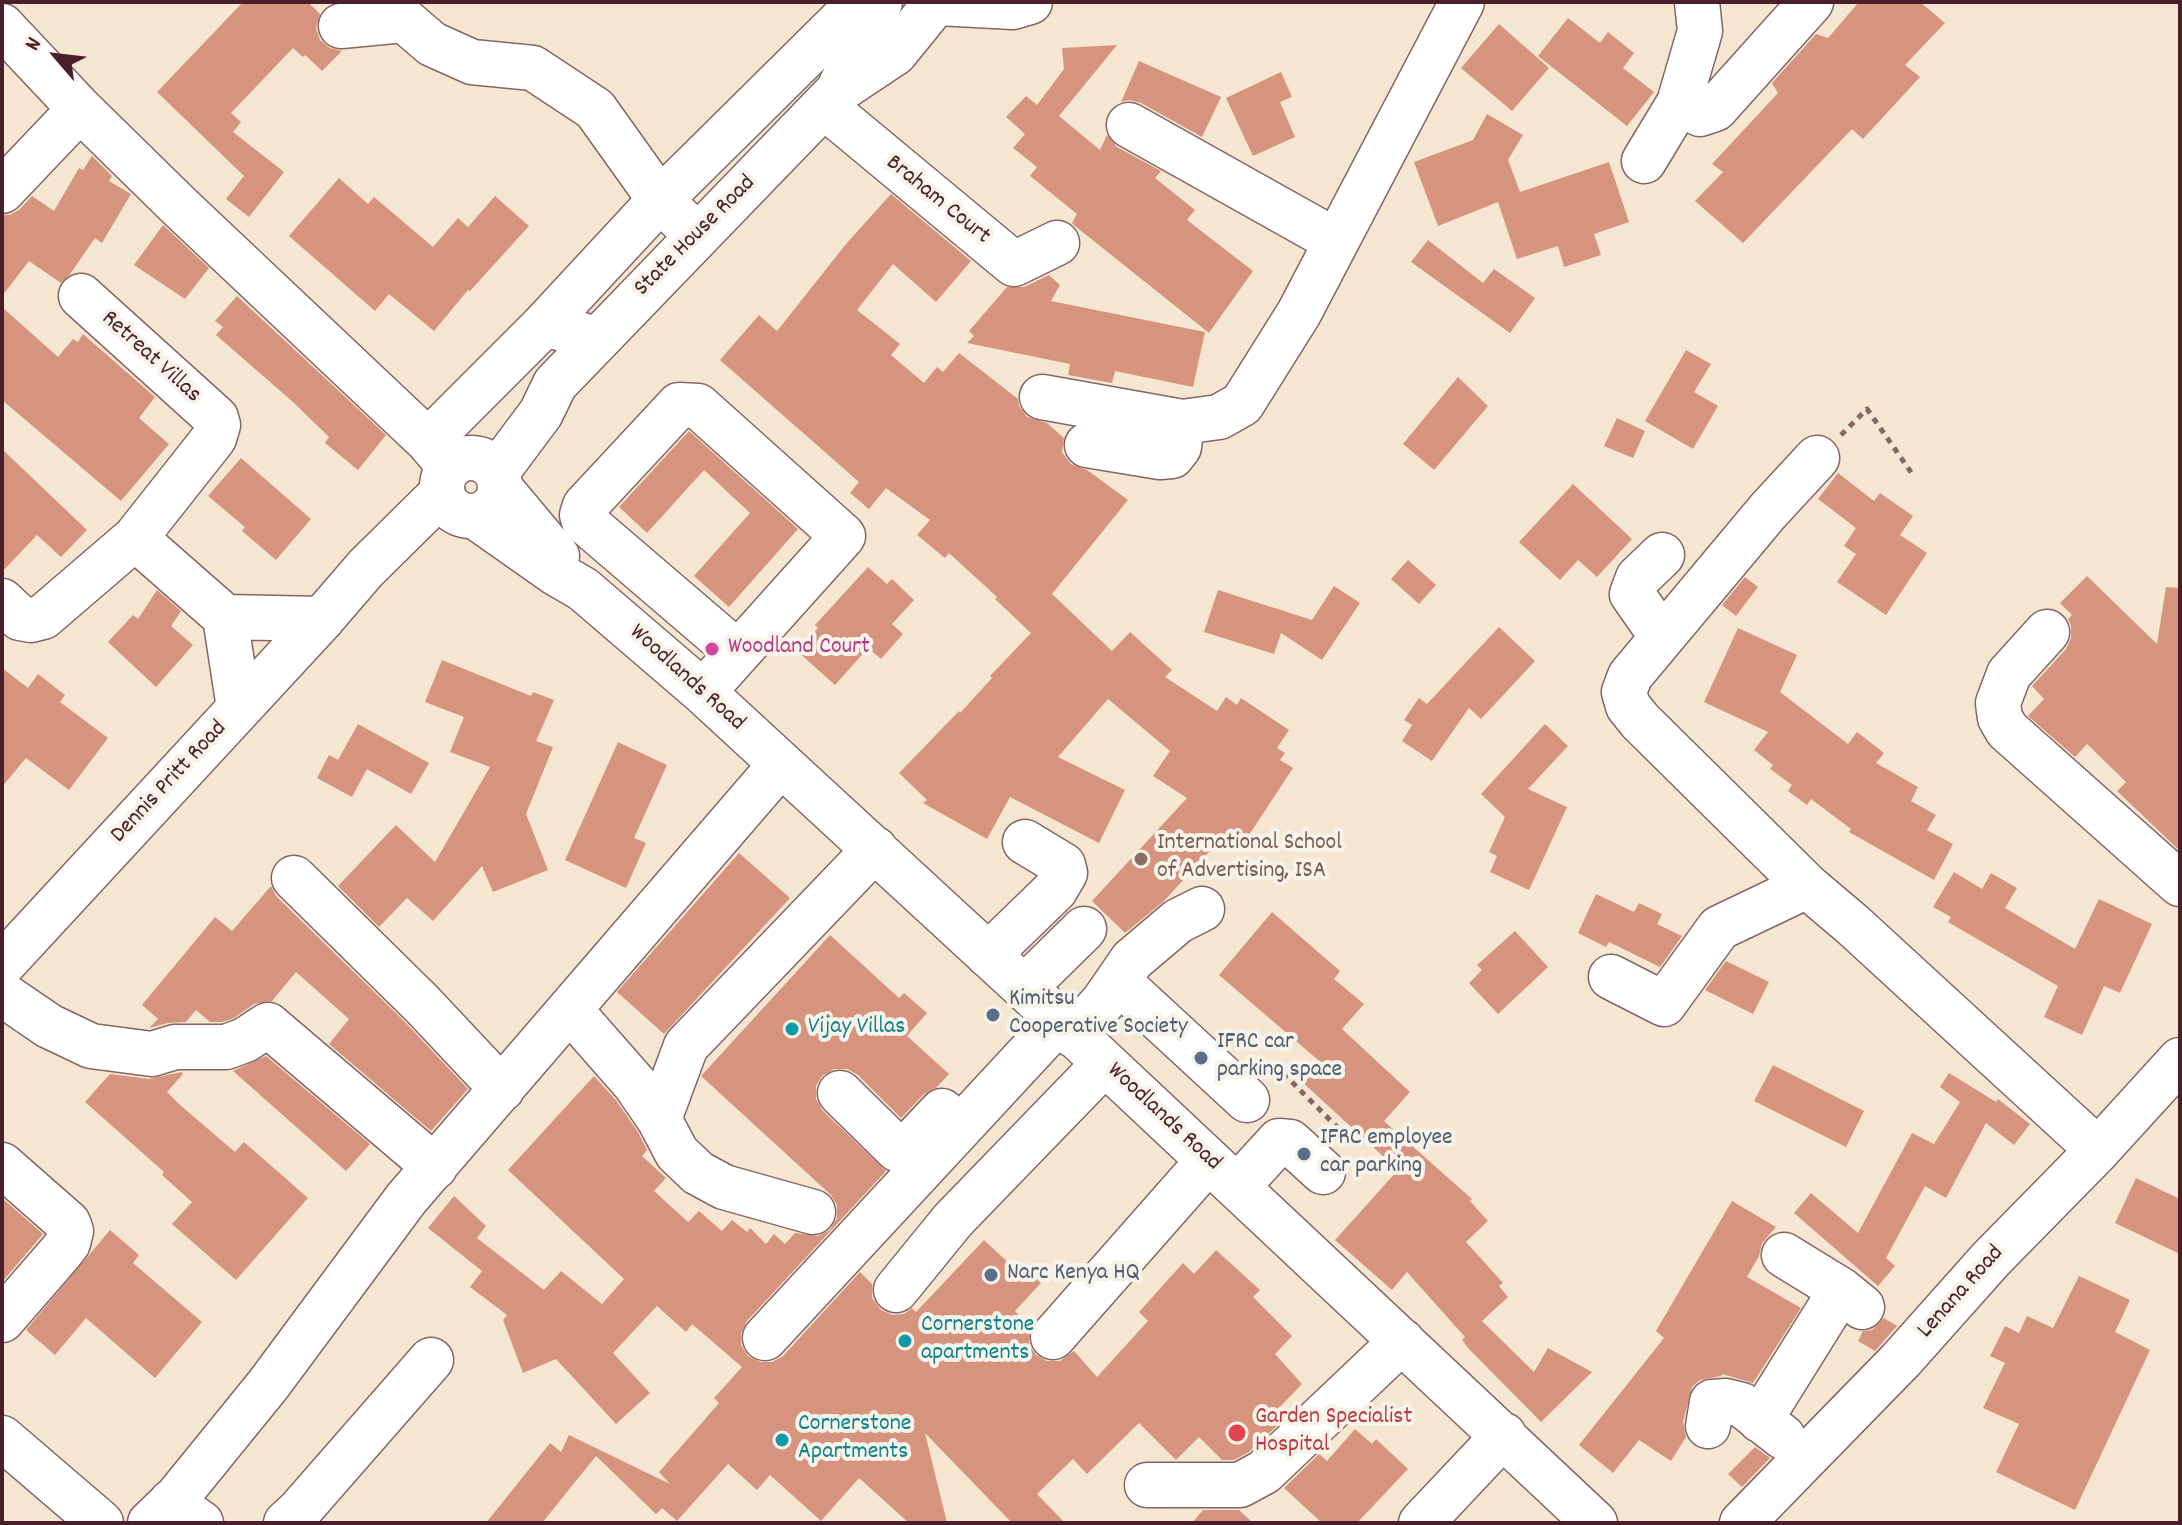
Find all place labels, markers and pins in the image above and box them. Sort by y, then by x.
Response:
place label: Woodland Court [728,635,870,663]
marker: Woodland Court [703,640,721,658]
place label: International School of Advertising, ISA [1157,831,1342,887]
marker: International School of Advertising, ISA [1132,850,1150,868]
place label: Kimitsu Cooperative Society [1009,987,1188,1043]
marker: Kimitsu Cooperative Society [984,1006,1002,1024]
place label: Vijay Villas [808,1015,905,1043]
marker: Vijay Villas [783,1020,801,1038]
place label: IFRC car parking space [1217,1030,1342,1086]
marker: IFRC car parking space [1192,1049,1210,1067]
place label: IFRC employee car parking [1320,1126,1453,1182]
marker: IFRC employee car parking [1295,1145,1313,1163]
place label: Narc Kenya HQ [1007,1261,1140,1289]
marker: Narc Kenya HQ [982,1266,1000,1284]
place label: Cornerstone apartments [921,1313,1034,1369]
marker: Cornerstone apartments [896,1332,914,1350]
place label: Garden Specialist Hospital [1255,1405,1412,1461]
place label: Cornerstone Apartments [798,1412,911,1468]
marker: Garden Specialist Hospital [1226,1422,1248,1444]
marker: Cornerstone Apartments [773,1431,791,1449]

